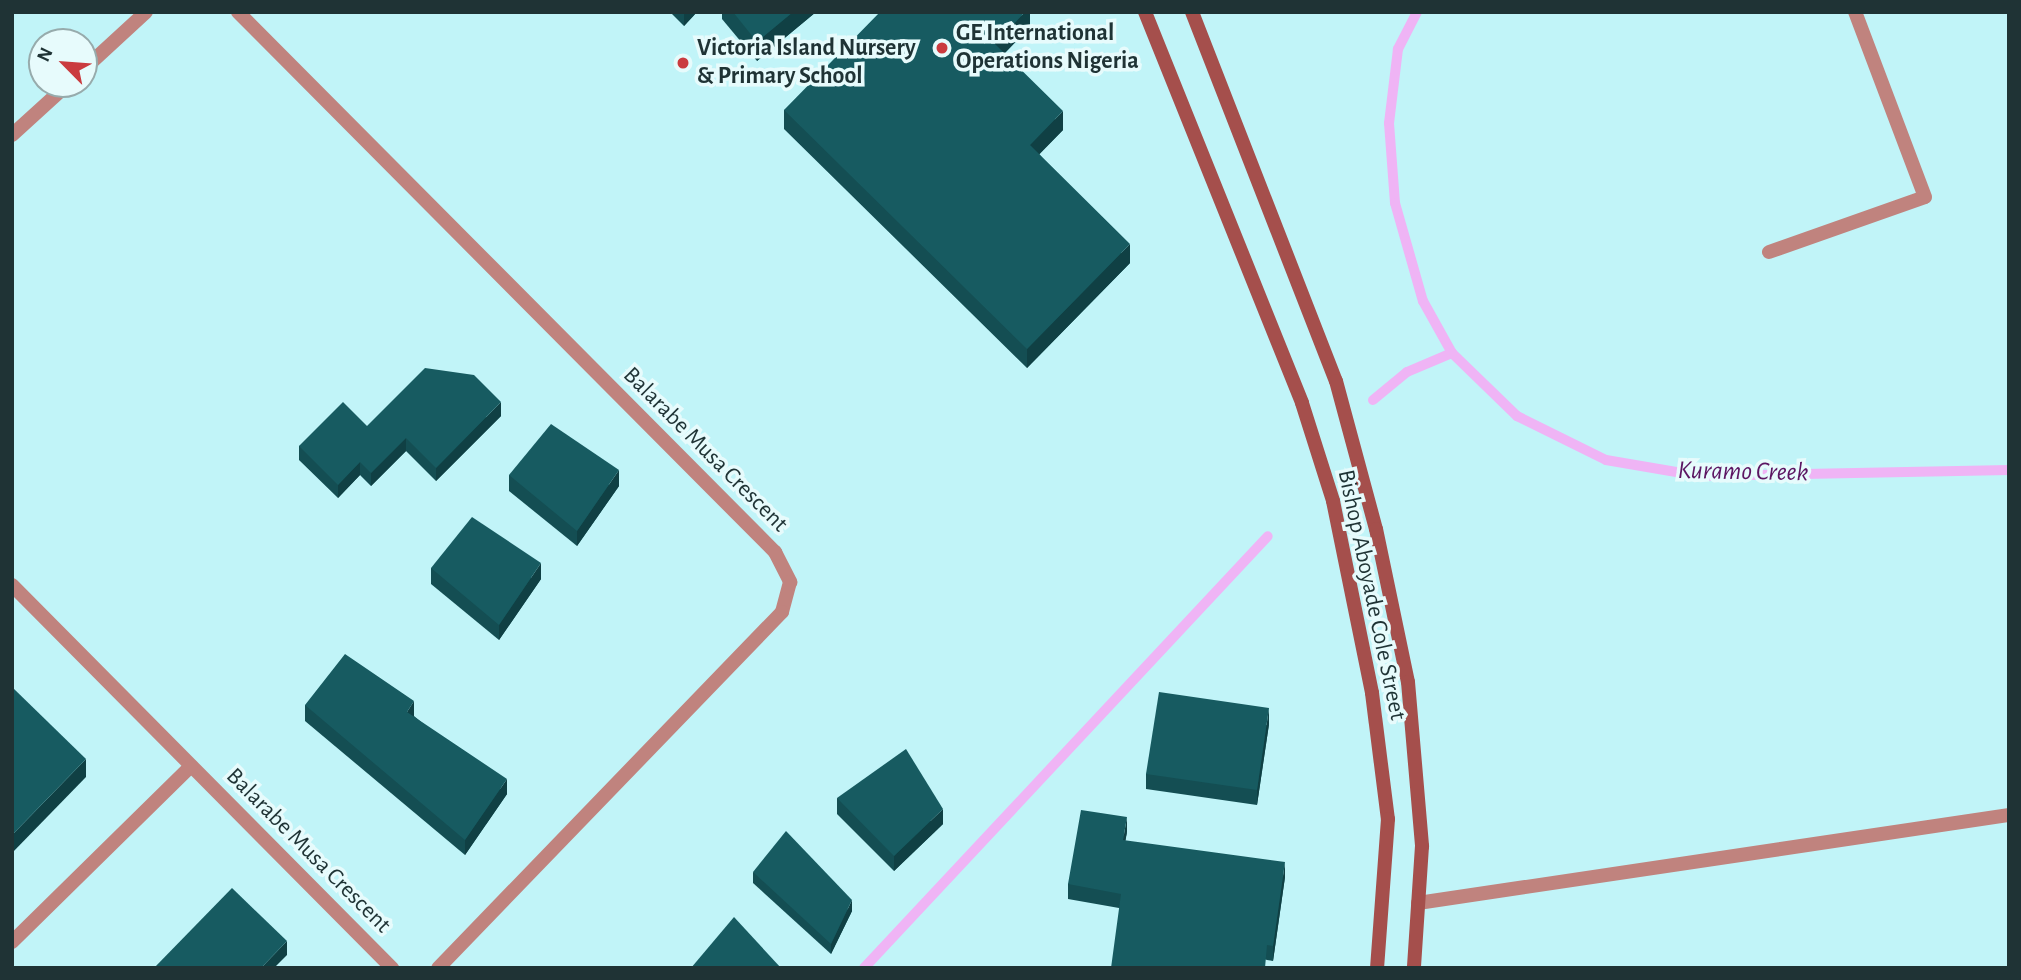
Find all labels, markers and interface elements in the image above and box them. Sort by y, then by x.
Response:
place label: GE International Operations Nigeria [956,20,1139,76]
north arrow [28,28,98,98]
place label: Victoria Island Nursery & Primary School [697,35,916,91]
marker: GE International Operations Nigeria [934,40,950,56]
text: N [34,45,57,65]
marker: Victoria Island Nursery & Primary School [675,55,691,71]
street label: Balarabe Musa Crescent [617,362,793,538]
water label: Kuramo Creek [1677,455,1809,489]
street label: Bishop Aboyade Cole Street [1330,467,1412,723]
street label: Balarabe Musa Crescent [220,763,396,939]

